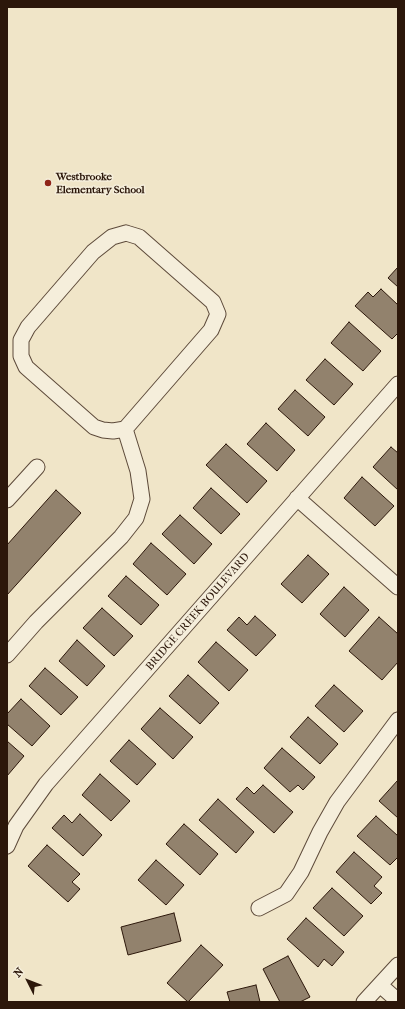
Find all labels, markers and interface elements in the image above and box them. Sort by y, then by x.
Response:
place label: Westbrooke Elementary School [56,170,145,196]
marker: Westbrooke Elementary School [43,178,53,188]
street label: BRIDGE CREEK BOULEVARD [143,551,253,673]
north arrow [8,961,48,1001]
text: N [11,965,26,980]

